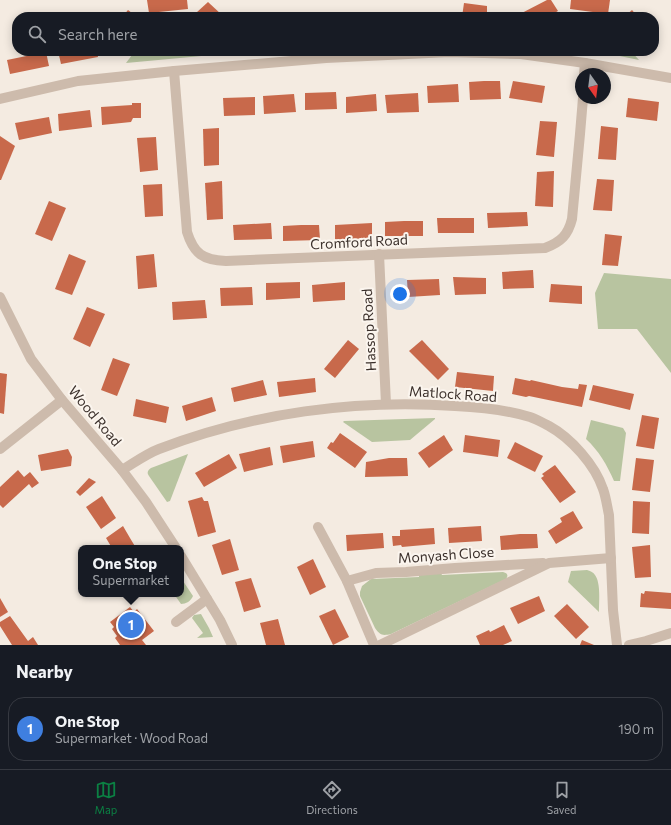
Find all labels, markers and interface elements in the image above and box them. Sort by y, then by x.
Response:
search box [12,12,659,56]
icon: search [26,23,48,45]
text: Search here [58,25,137,43]
north arrow [575,68,611,104]
street label: Cromford Road [310,230,408,253]
your location [390,284,410,304]
street label: Hassop Road [358,288,379,372]
street label: Wood Road [65,382,126,449]
street label: Matlock Road [408,382,498,405]
street label: Monyash Close [397,543,495,566]
popup [78,545,184,597]
text: One Stop [93,554,157,572]
text: Supermarket [93,572,169,588]
pin: 1 [118,610,144,640]
text: Nearby [16,661,73,682]
text: One Stop [55,712,120,730]
text: 1 [27,721,33,737]
text: 190 m [618,721,654,737]
text: Supermarket · Wood Road [55,730,208,746]
tab: Map [95,779,117,816]
tab: Directions [306,779,358,816]
tab: Saved [547,779,576,816]

